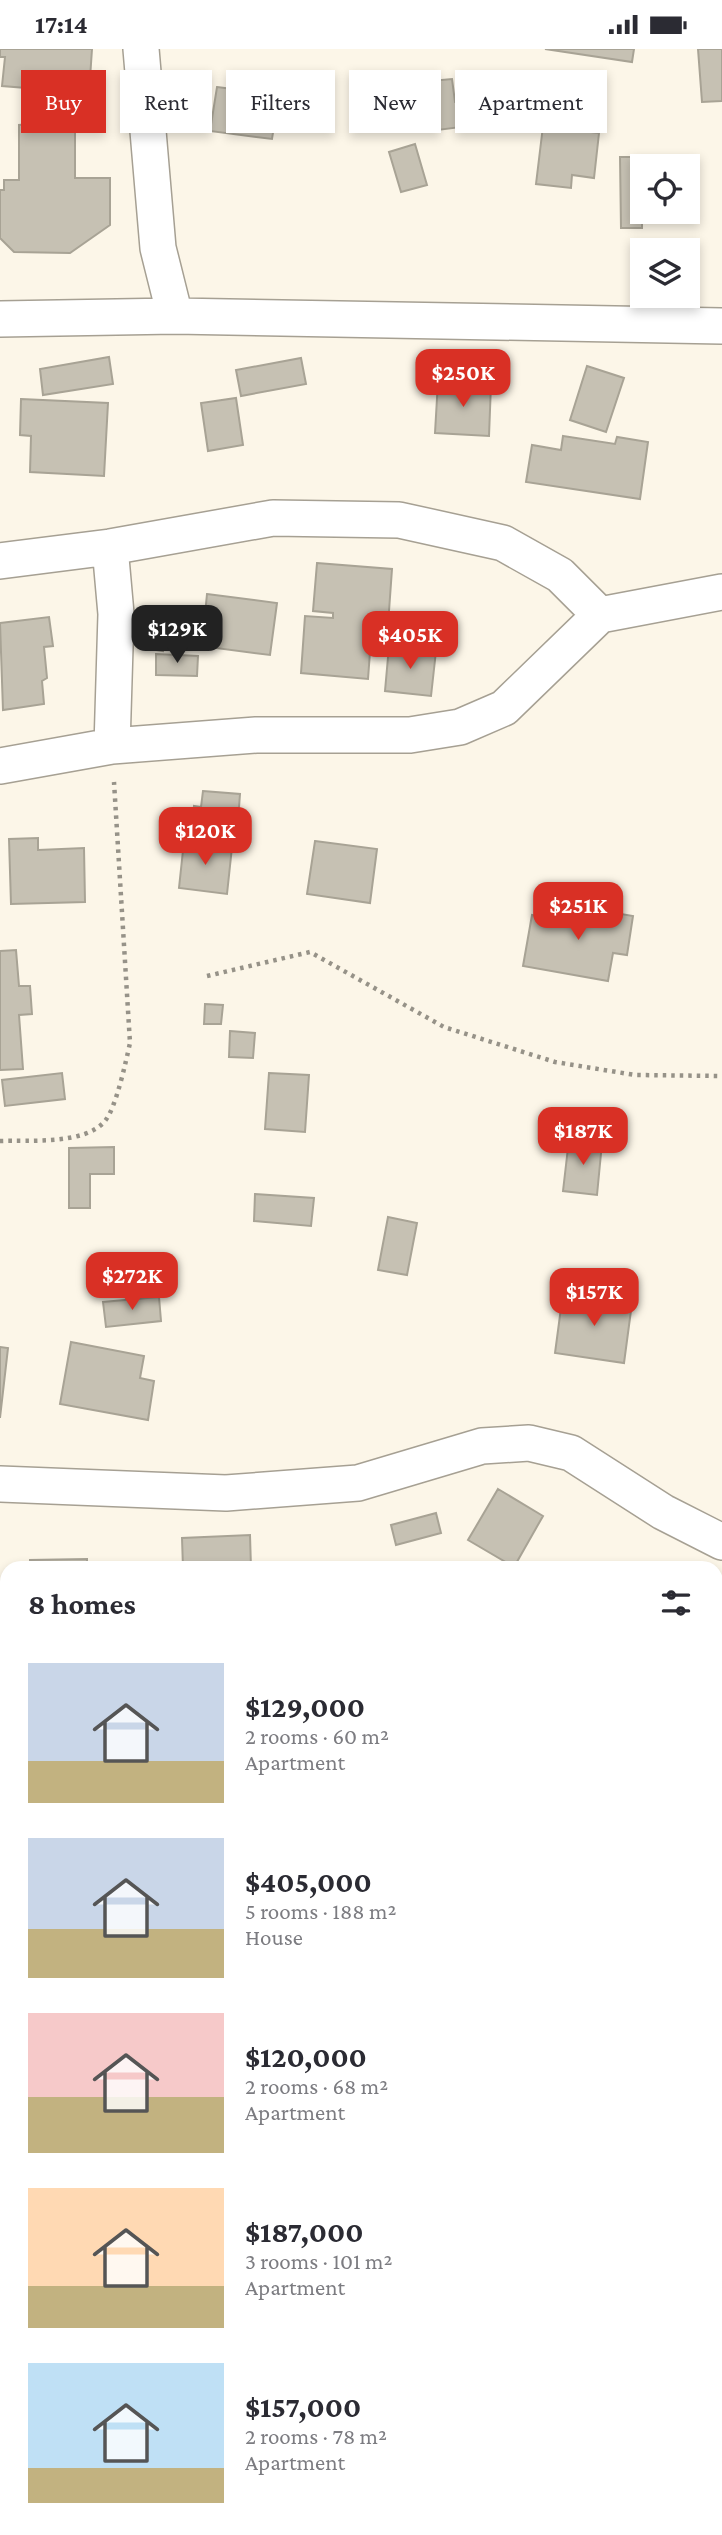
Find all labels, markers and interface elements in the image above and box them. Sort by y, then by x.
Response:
text: 17:14 [35,10,88,39]
chip: Buy [21,70,106,133]
chip: Rent [120,70,212,133]
chip: Filters [226,70,335,133]
chip: New [349,70,441,133]
chip: Apartment [455,70,607,133]
map controls [630,154,700,308]
button: locate [630,154,700,224]
button: layers [630,238,700,308]
pin: $250K [414,349,512,409]
text: $250K [431,359,495,385]
pin: $129K [128,605,226,665]
pin: $405K [361,611,459,671]
text: $129K [148,615,206,641]
text: $405K [378,621,442,647]
pin: $120K [156,807,254,867]
text: $120K [175,817,235,843]
pin: $251K [529,883,627,942]
text: $251K [549,892,607,918]
pin: $187K [534,1107,632,1167]
text: $187K [554,1117,612,1143]
pin: $272K [83,1253,181,1312]
text: $272K [102,1262,162,1288]
pin: $157K [545,1269,643,1328]
text: $157K [566,1278,622,1304]
icon: filters [657,1584,695,1622]
text: 8 homes [28,1587,136,1620]
text: $129,000 [245,1690,365,1723]
icon: home [84,1691,168,1775]
text: 2 rooms · 60 m² [245,1723,389,1749]
text: Apartment [245,1749,345,1775]
text: $405,000 [245,1865,372,1898]
icon: home [84,1866,168,1950]
text: 5 rooms · 188 m² [245,1898,397,1924]
text: House [245,1924,303,1950]
text: $120,000 [245,2040,367,2073]
icon: home [84,2041,168,2125]
text: 2 rooms · 68 m² [245,2073,388,2099]
text: Apartment [245,2099,345,2125]
text: $187,000 [245,2215,363,2248]
icon: home [84,2216,168,2300]
text: 3 rooms · 101 m² [245,2248,392,2274]
text: Apartment [245,2274,345,2300]
text: $157,000 [245,2390,361,2423]
icon: home [84,2391,168,2475]
text: 2 rooms · 78 m² [245,2423,387,2449]
text: Apartment [245,2449,345,2475]

